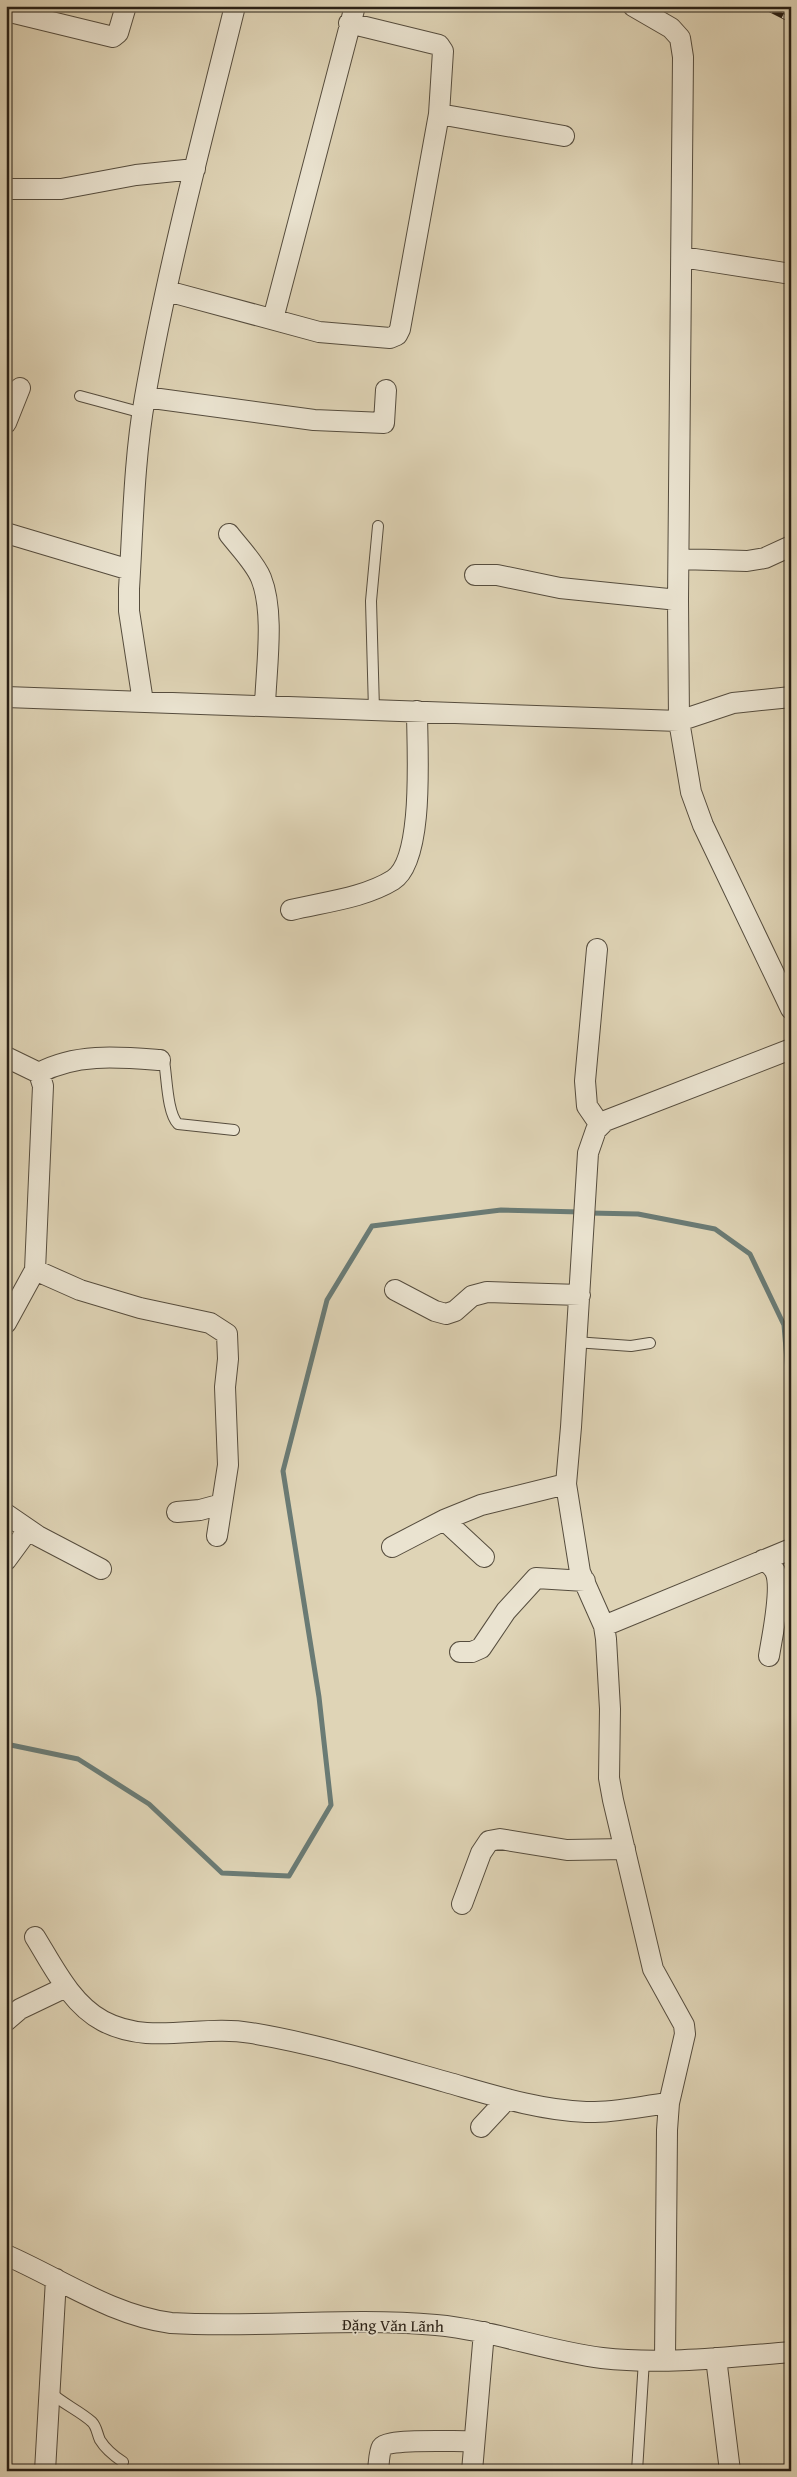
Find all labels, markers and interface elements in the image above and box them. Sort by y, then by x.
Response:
street label: Đặng Văn Lãnh [342,2312,444,2338]

